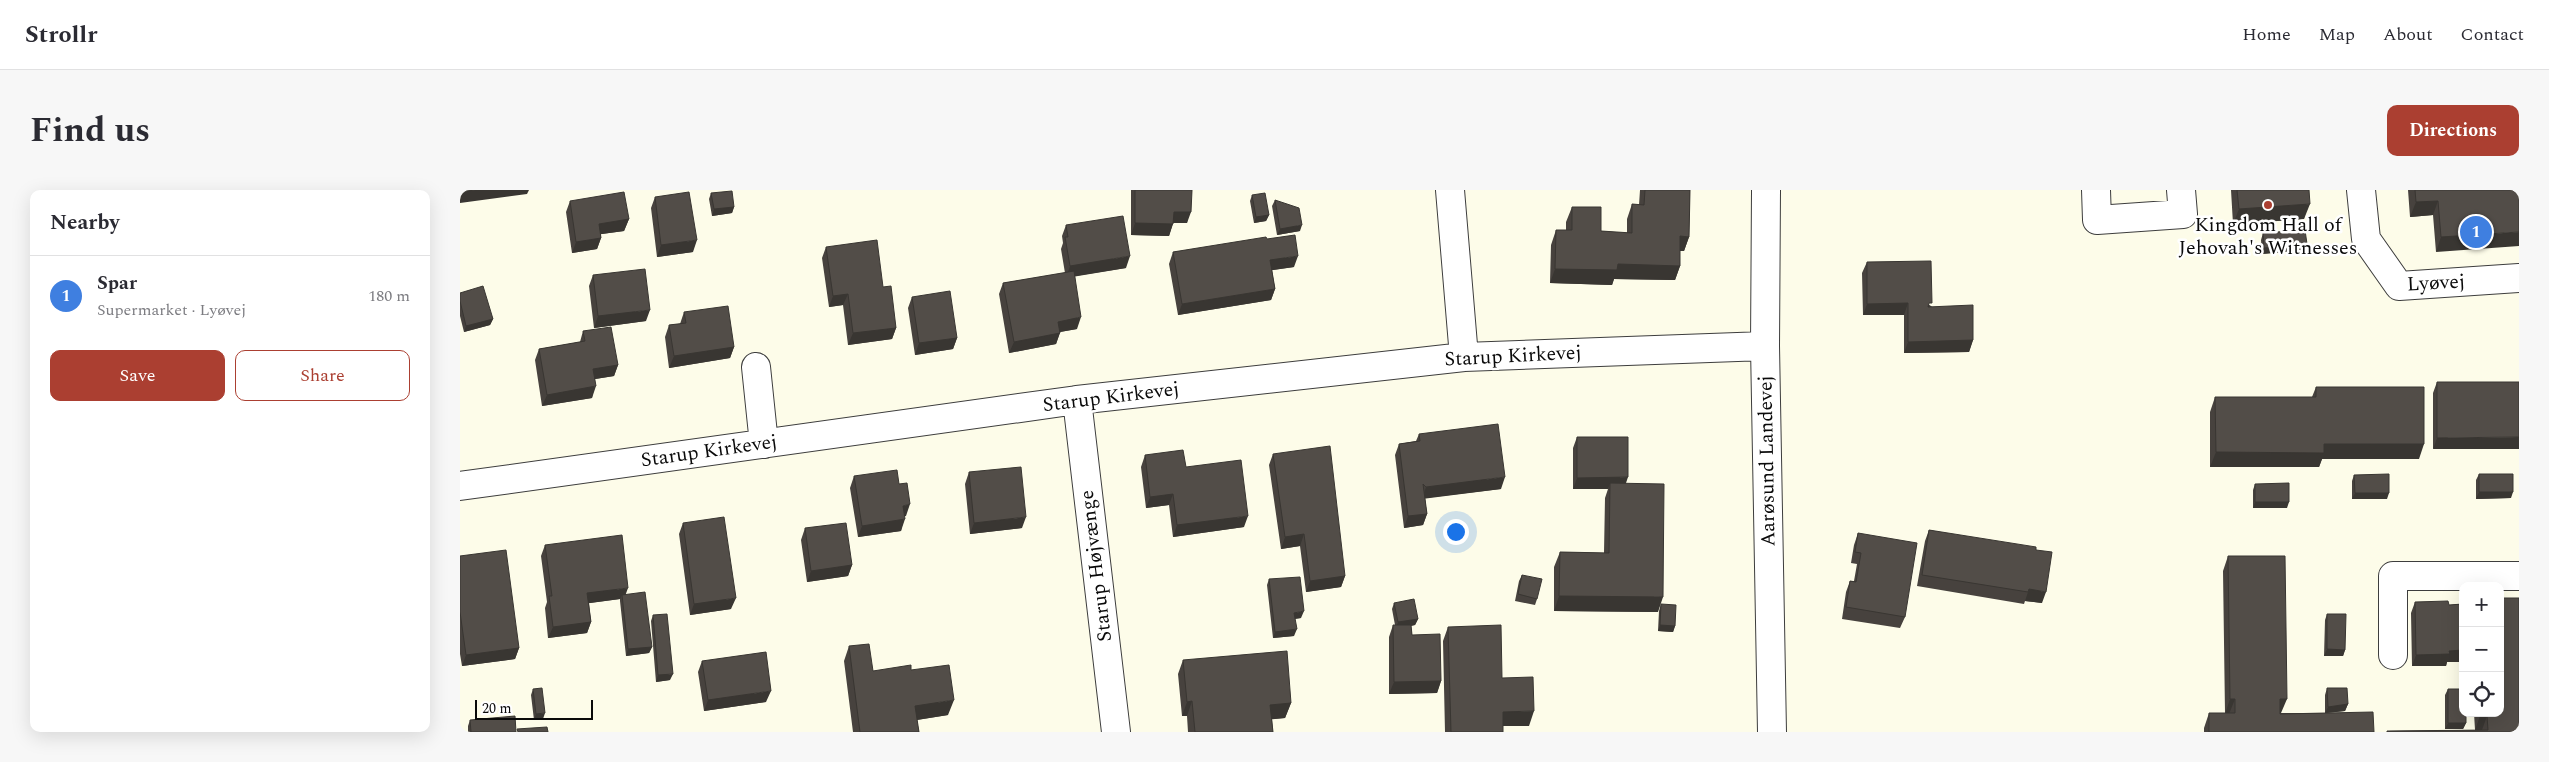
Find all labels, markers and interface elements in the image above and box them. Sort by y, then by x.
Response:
text: Strollr [25,17,97,53]
text: Home [2242,21,2291,48]
text: Map [2319,21,2355,48]
text: About [2383,21,2433,48]
text: Contact [2461,21,2524,48]
text: Find us [30,104,150,157]
button: Directions [2387,105,2519,156]
marker: Kingdom Hall of Jehovah's Witnesses [2262,199,2274,211]
text: Nearby [50,207,120,239]
place label: Kingdom Hall of Jehovah's Witnesses [2179,210,2357,263]
pin: 1 [2460,213,2492,251]
street label: Lyøvej [2406,266,2466,300]
text: Spar [97,269,137,298]
text: 1 [62,284,70,308]
text: 180 m [368,284,410,308]
text: Supermarket · Lyøvej [97,298,246,322]
street label: Starup Kirkevej [1444,337,1582,375]
button: Save [50,350,225,401]
button: Share [235,350,410,401]
street label: Starup Kirkevej [1041,374,1181,420]
street label: Aarøsund Landevej [1751,375,1783,547]
street label: Starup Kirkevej [639,427,779,475]
street label: Starup Højvænge [1072,488,1120,644]
your location [1443,519,1469,545]
map controls [2459,582,2504,717]
button: + [2459,582,2504,627]
button: − [2459,627,2504,672]
button: locate [2459,672,2504,717]
scale bar [475,697,592,720]
text: 20 m [482,698,512,719]

